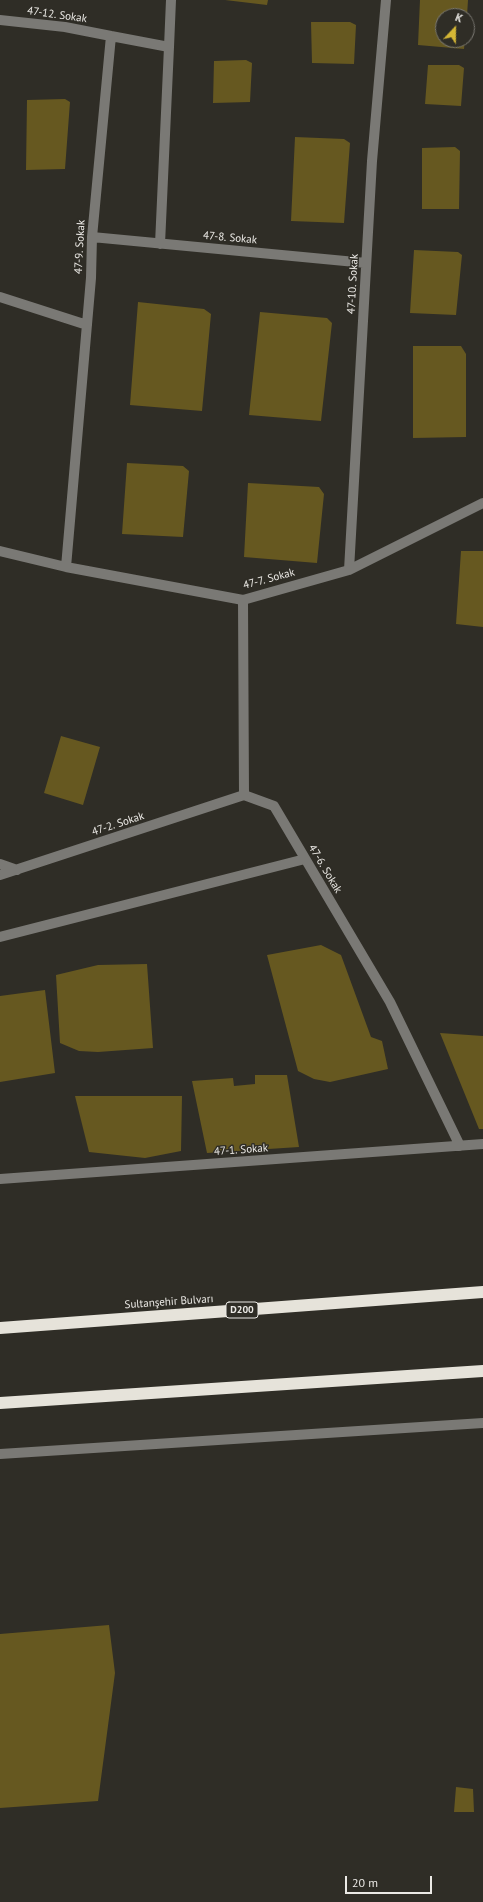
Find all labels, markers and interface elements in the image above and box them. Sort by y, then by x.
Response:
street label: 47-12. Sokak [26,4,88,26]
north arrow [435,8,475,48]
text: K [453,10,465,26]
street label: 47-9. Sokak [72,220,88,274]
street label: 47-8. Sokak [202,229,258,247]
street label: 47-10. Sokak [345,254,361,314]
street label: 47-7. Sokak [242,566,296,592]
street label: 47-2. Sokak [90,809,146,839]
street label: 47-6. Sokak [305,842,345,896]
street label: 47-1. Sokak [213,1142,269,1158]
street label: Sultanşehir Bulvarı [124,1292,214,1312]
road number: D200 [226,1302,258,1318]
scale bar [347,1868,434,1894]
text: 20 m [352,1875,378,1890]

